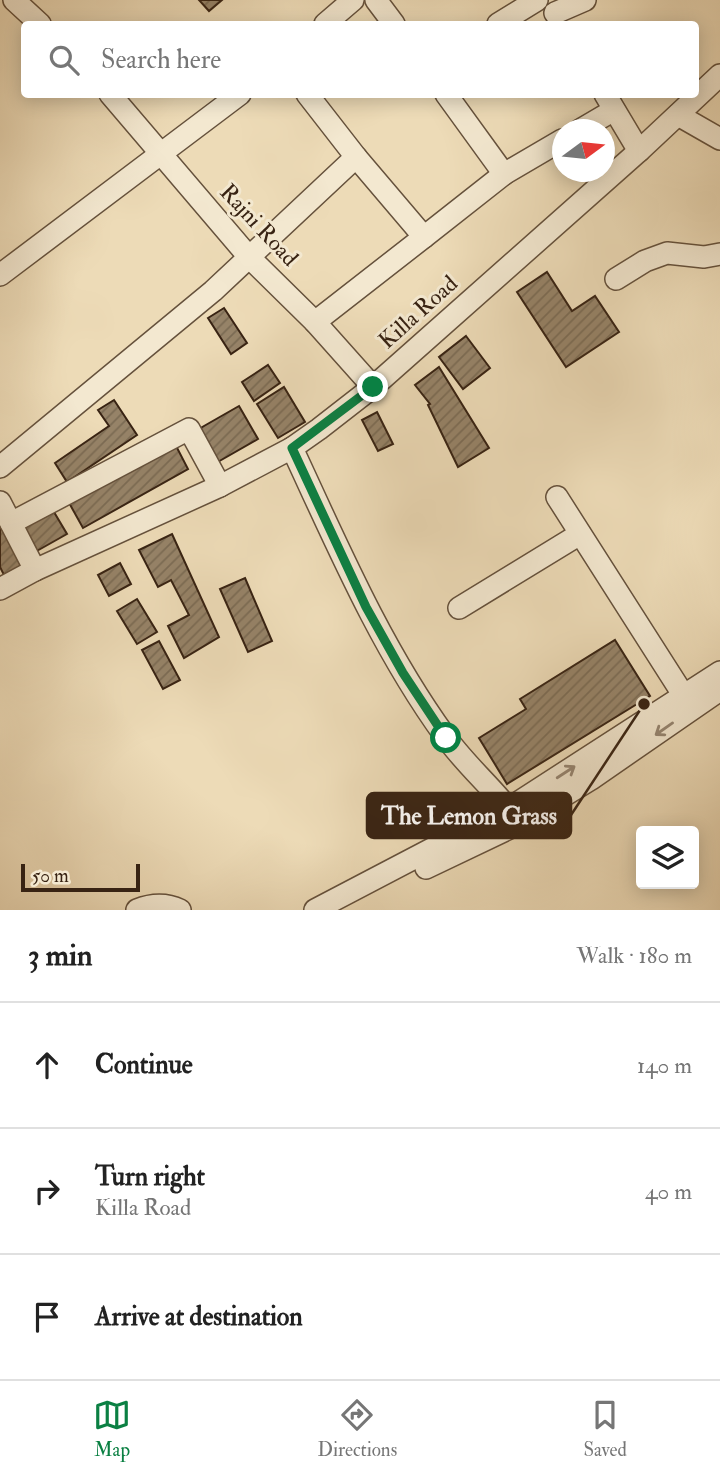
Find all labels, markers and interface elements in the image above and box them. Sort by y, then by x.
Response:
search box [21,21,699,98]
icon: search [45,41,83,79]
text: Search here [101,44,221,76]
north arrow [552,119,615,182]
street label: Rajni Road [214,178,304,272]
street label: Killa Road [372,269,464,355]
route end [357,371,388,402]
route start [430,722,461,753]
one-way arrow [655,722,674,736]
one-way arrow [556,765,575,780]
callout: The Lemon Grass [367,793,571,838]
text: The Lemon Grass [380,801,557,832]
map controls [636,826,699,889]
button: layers [636,826,699,889]
scale bar [21,861,140,893]
text: 50 m [32,864,69,888]
text: 3 min [28,937,93,974]
text: Walk · 180 m [577,941,692,970]
icon: ahead [28,1046,66,1084]
text: Continue [95,1049,193,1081]
text: 140 m [637,1051,692,1080]
text: Turn right [95,1161,205,1193]
icon: right [28,1172,66,1210]
text: 40 m [645,1177,692,1206]
text: Killa Road [95,1193,191,1222]
icon: arrive [28,1298,66,1336]
text: Arrive at destination [95,1301,303,1333]
tab: Map [93,1396,131,1462]
tab: Directions [317,1396,397,1462]
tab: Saved [583,1396,627,1462]

